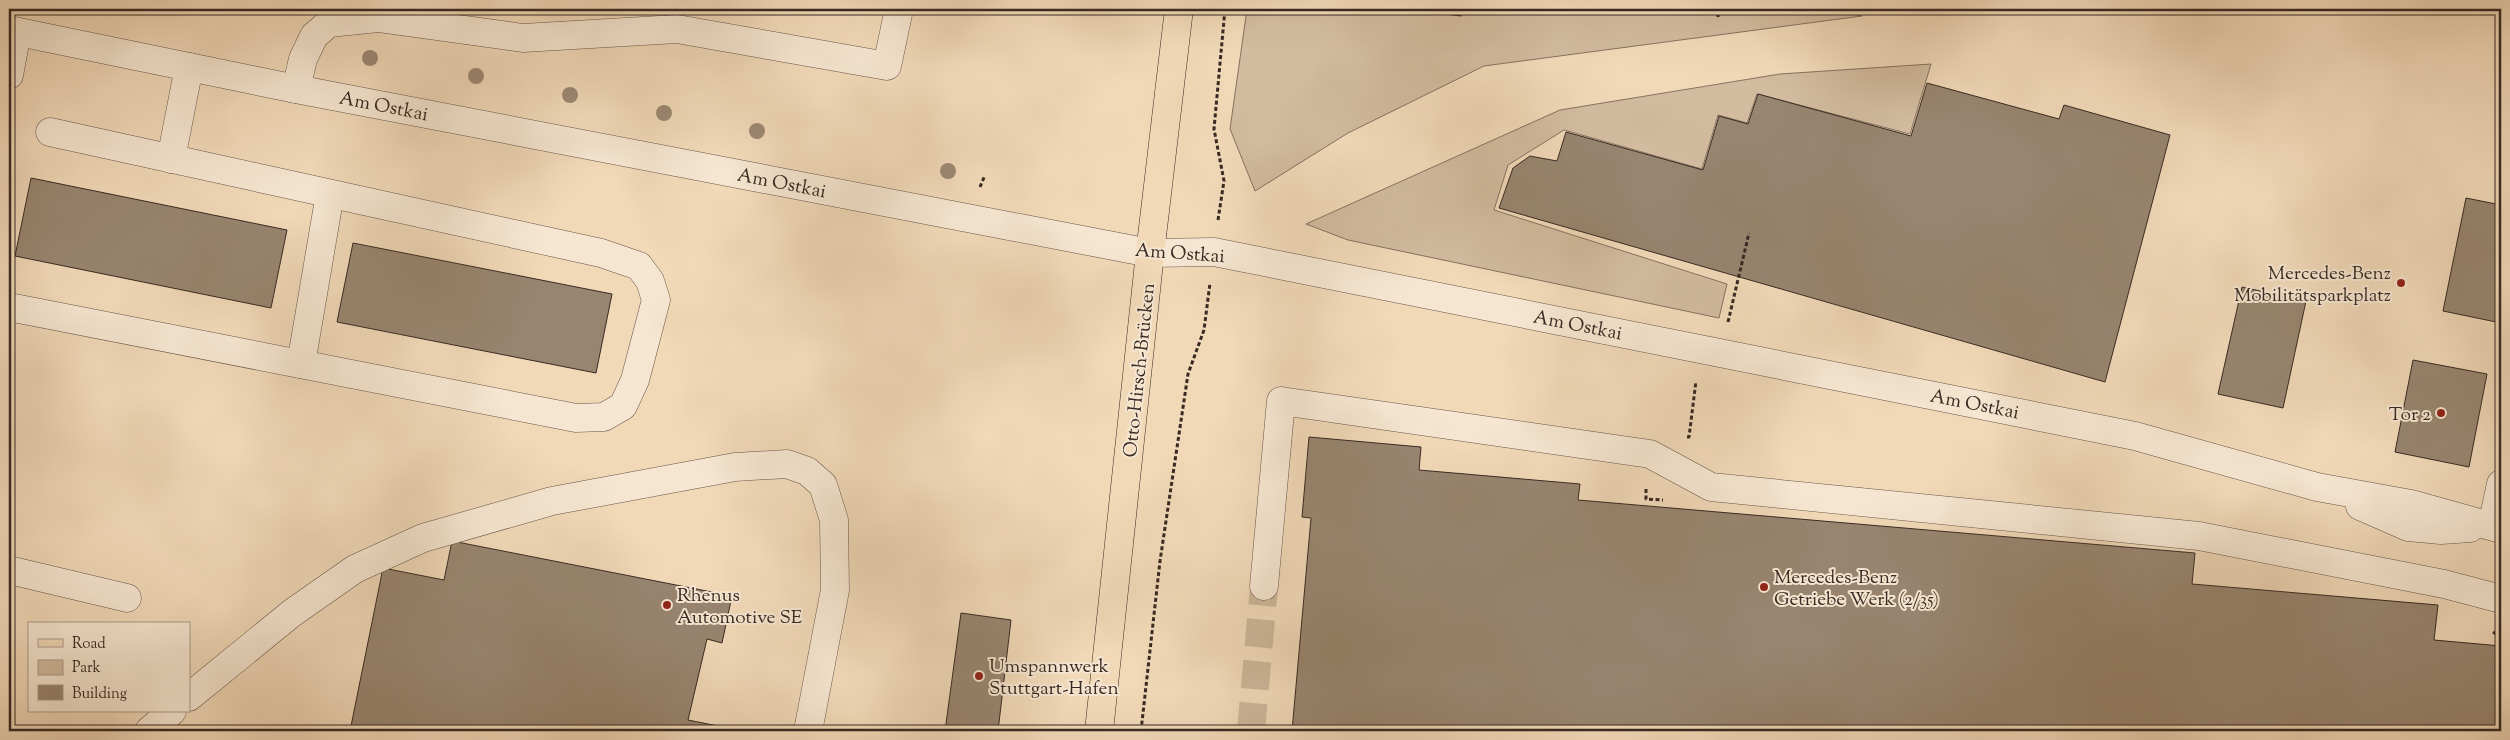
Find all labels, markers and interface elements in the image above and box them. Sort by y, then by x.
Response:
street label: Am Ostkai [337,86,430,129]
street label: Am Ostkai [735,163,828,206]
street label: Am Ostkai [1134,238,1226,271]
place label: Mercedes-Benz Mobilitätsparkplatz [2234,261,2391,310]
marker: Mercedes-Benz Mobilitätsparkplatz [2395,277,2407,289]
street label: Otto-Hirsch-Brücken [1118,282,1163,459]
street label: Am Ostkai [1531,305,1624,348]
street label: Am Ostkai [1928,384,2021,427]
place label: Tor 2 [2389,402,2431,429]
marker: Tor 2 [2435,407,2447,419]
place label: Mercedes-Benz Getriebe Werk (2/35) [1774,565,1939,614]
marker: Mercedes-Benz Getriebe Werk (2/35) [1758,581,1770,593]
place label: Rhenus Automotive SE [677,583,803,632]
marker: Rhenus Automotive SE [661,599,673,611]
legend [28,622,190,712]
text: Road [72,634,106,655]
place label: Umspannwerk Stuttgart-Hafen [989,654,1119,703]
text: Park [72,658,101,679]
marker: Umspannwerk Stuttgart-Hafen [973,670,985,682]
text: Building [72,684,127,705]

